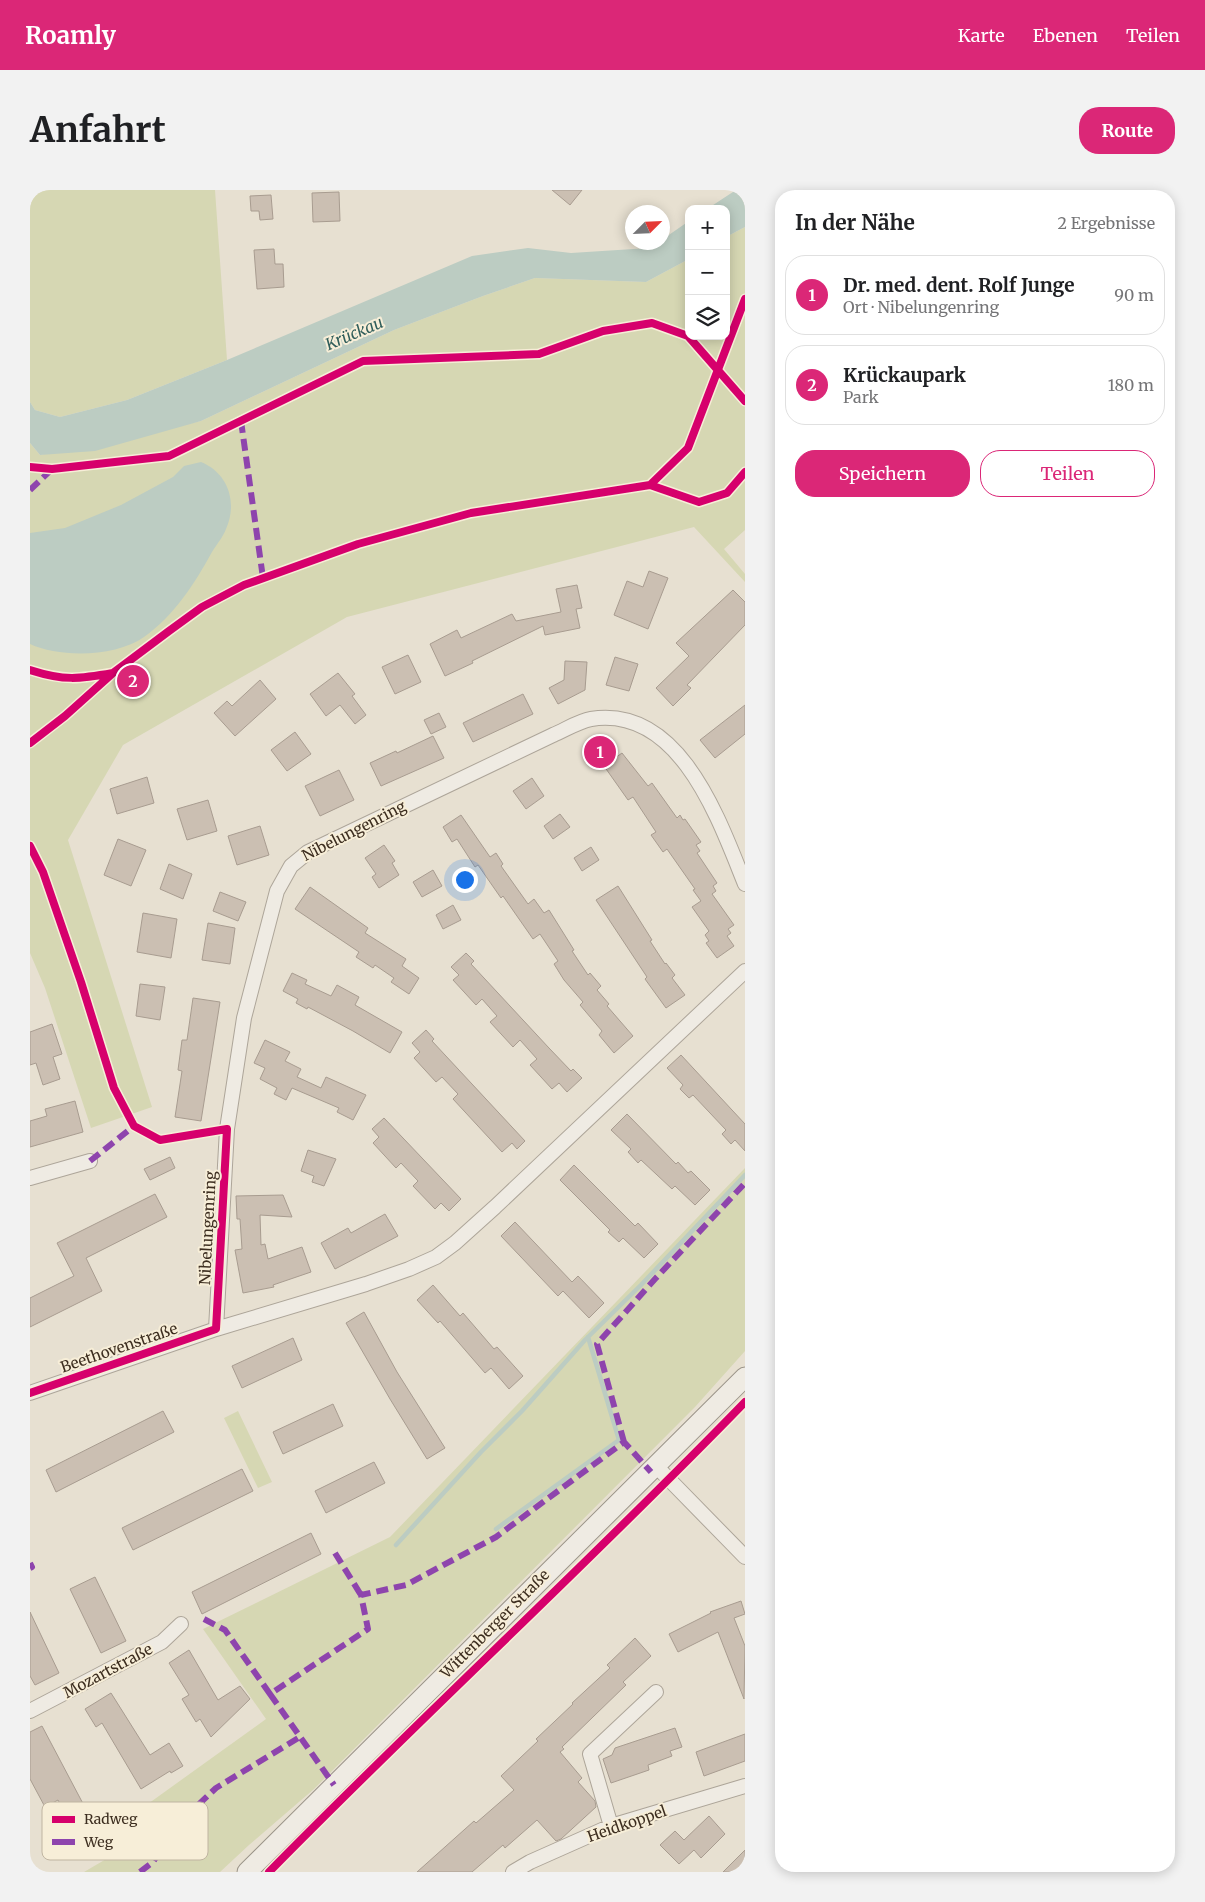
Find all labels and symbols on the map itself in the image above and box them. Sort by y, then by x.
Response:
north arrow [625,205,670,250]
water label: Krückau [321,312,386,354]
pin: 2 [117,662,149,700]
pin: 1 [584,733,616,771]
street label: Nibelungenring [299,796,409,865]
your location [452,867,478,893]
street label: Nibelungenring [195,1171,220,1285]
street label: Beethovenstraße [58,1319,180,1376]
street label: Wittenberger Straße [435,1565,553,1683]
street label: Mozartstraße [60,1639,156,1702]
street label: Heidkoppel [585,1801,669,1846]
legend [42,1802,208,1860]
text: Radweg [84,1810,138,1828]
text: Weg [83,1833,114,1851]

